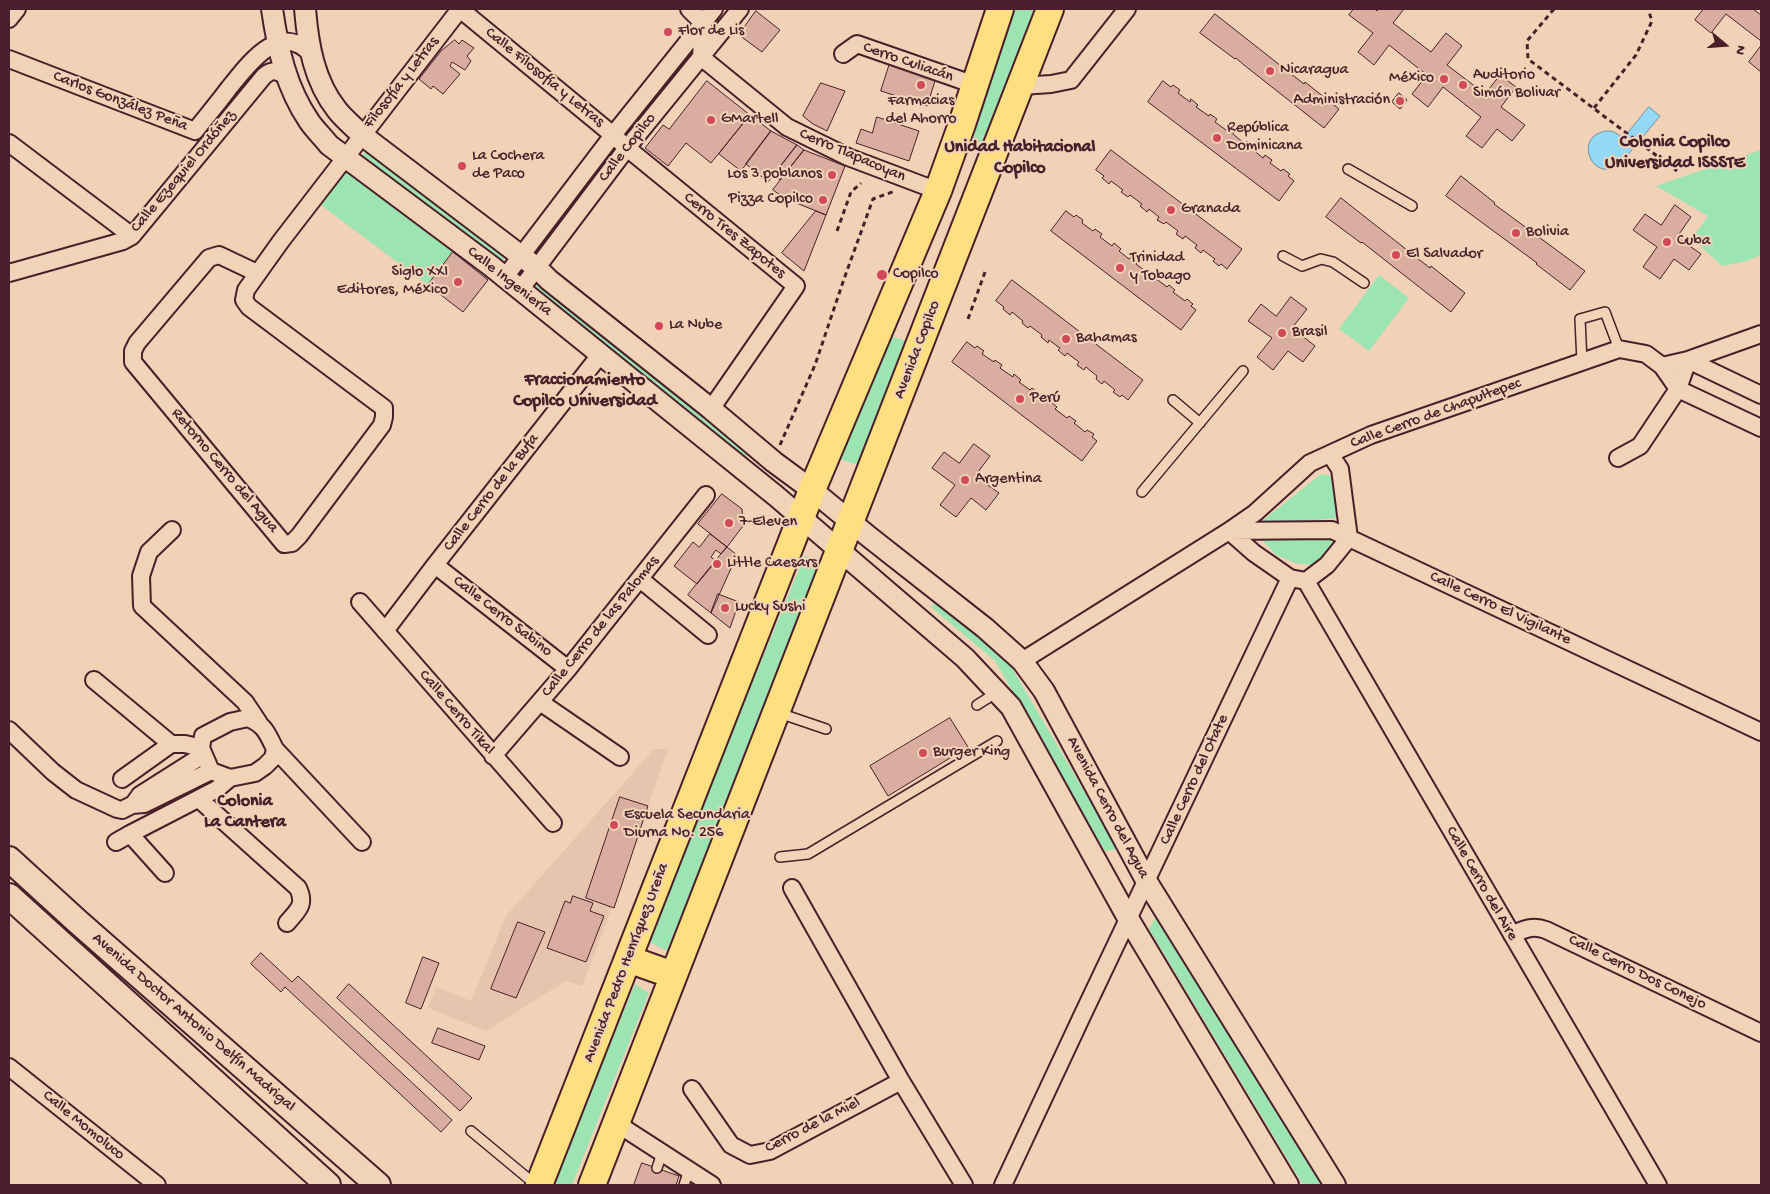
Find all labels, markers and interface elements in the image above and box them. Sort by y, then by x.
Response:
north arrow [1700,20,1750,70]
place label: Flor de Lis [678,22,744,42]
street label: Calle Filosofía y Letras [480,24,608,132]
marker: Flor de Lis [662,26,674,38]
street label: Filosofía y Letras [360,33,444,133]
street label: Cerro Culiacán [860,39,956,87]
text: N [1730,43,1749,57]
place label: Nicaragua [1280,61,1348,81]
marker: Nicaragua [1264,65,1276,77]
place label: Auditorio Simón Bolivar [1473,66,1560,104]
street label: Carlos González Peña [50,67,190,137]
place label: México [1389,69,1434,89]
marker: México [1438,73,1450,85]
marker: Farmacias del Ahorro [915,79,927,91]
marker: Auditorio Simón Bolivar [1457,79,1469,91]
place label: Administración [1294,91,1390,111]
place label: Farmacias del Ahorro [886,92,956,130]
marker: Administración [1394,95,1406,107]
street label: Calle Ezequiel Ordóñez [127,107,241,237]
street label: Calle Copilco [595,110,661,186]
place label: GMartell [721,110,779,130]
marker: GMartell [705,114,717,126]
place label: República Dominicana [1227,119,1302,157]
street label: Cerro Tlapacoyan [796,125,908,187]
marker: República Dominicana [1211,132,1223,144]
district label: Colonia Copilco Universidad ISSSTE [1605,132,1745,174]
district label: Unidad Habitacional Copilco [944,137,1096,180]
place label: La Cochera de Paco [472,147,544,185]
marker: La Cochera de Paco [456,160,468,172]
place label: Los 3 poblanos [727,165,822,185]
marker: Los 3 poblanos [826,169,838,181]
street label: Cerro Tres Zapotes [679,189,789,283]
place label: Pizza Copilco [728,190,813,210]
marker: Pizza Copilco [817,194,829,206]
place label: Granada [1181,200,1240,220]
marker: Granada [1165,204,1177,216]
place label: Bolivia [1526,223,1569,243]
marker: Bolivia [1510,227,1522,239]
place label: Cuba [1677,232,1711,252]
marker: Cuba [1661,236,1673,248]
street label: Calle Ingeniería [463,243,555,321]
place label: El Salvador [1406,245,1482,265]
place label: Trinidad y Tobago [1130,249,1191,287]
marker: El Salvador [1390,249,1402,261]
marker: Trinidad y Tobago [1114,262,1126,274]
place label: Siglo XXI Editores, México [337,263,448,301]
place label: Copilco [893,265,939,285]
marker: Copilco [875,268,889,282]
marker: Siglo XXI Editores, México [452,276,464,288]
street label: Avenida Copilco [891,298,945,402]
place label: La Nube [669,316,722,336]
marker: La Nube [653,320,665,332]
place label: Brasil [1292,323,1328,343]
marker: Brasil [1276,327,1288,339]
place label: Bahamas [1076,329,1137,349]
marker: Bahamas [1060,333,1072,345]
district label: Fraccionamiento Copilco Universidad [513,370,657,412]
street label: Calle Cerro de Chapultepec [1348,374,1524,454]
place label: Perú [1030,389,1060,409]
marker: Perú [1014,393,1026,405]
street label: Retorno Cerro del Agua [166,405,282,537]
street label: Calle Cerro de la Bufa [440,430,544,556]
place label: Argentina [975,470,1042,490]
marker: Argentina [959,474,971,486]
place label: 7-Eleven [739,513,797,533]
marker: 7-Eleven [723,517,735,529]
street label: Calle Cerro de las Palomas [538,552,664,702]
place label: Little Caesars [727,554,817,574]
marker: Little Caesars [711,558,723,570]
street label: Calle Cerro El Vigilante [1426,568,1574,650]
street label: Calle Cerro Sabino [448,572,556,662]
place label: Lucky Sushi [735,598,805,618]
marker: Lucky Sushi [719,602,731,614]
street label: Calle Cerro Tikal [414,667,498,759]
street label: Calle Cerro del Otate [1156,712,1234,848]
street label: Avenida Cerro del Agua [1061,734,1153,882]
place label: Burger King [933,743,1010,763]
marker: Burger King [917,747,929,759]
district label: Colonia La Cantera [204,791,286,834]
place label: Escuela Secundaria Diurna No. 256 [624,806,750,844]
marker: Escuela Secundaria Diurna No. 256 [608,819,620,831]
street label: Calle Cerro del Aire [1440,823,1522,945]
street label: Avenida Pedro Henríquez Ureña [580,861,674,1065]
street label: Avenida Doctor Antonio Delfín Madrigal [87,929,299,1117]
street label: Calle Cerro Dos Conejo [1565,931,1709,1015]
street label: Calle Momoluco [38,1087,128,1165]
street label: Cerro de la Miel [762,1094,864,1158]

